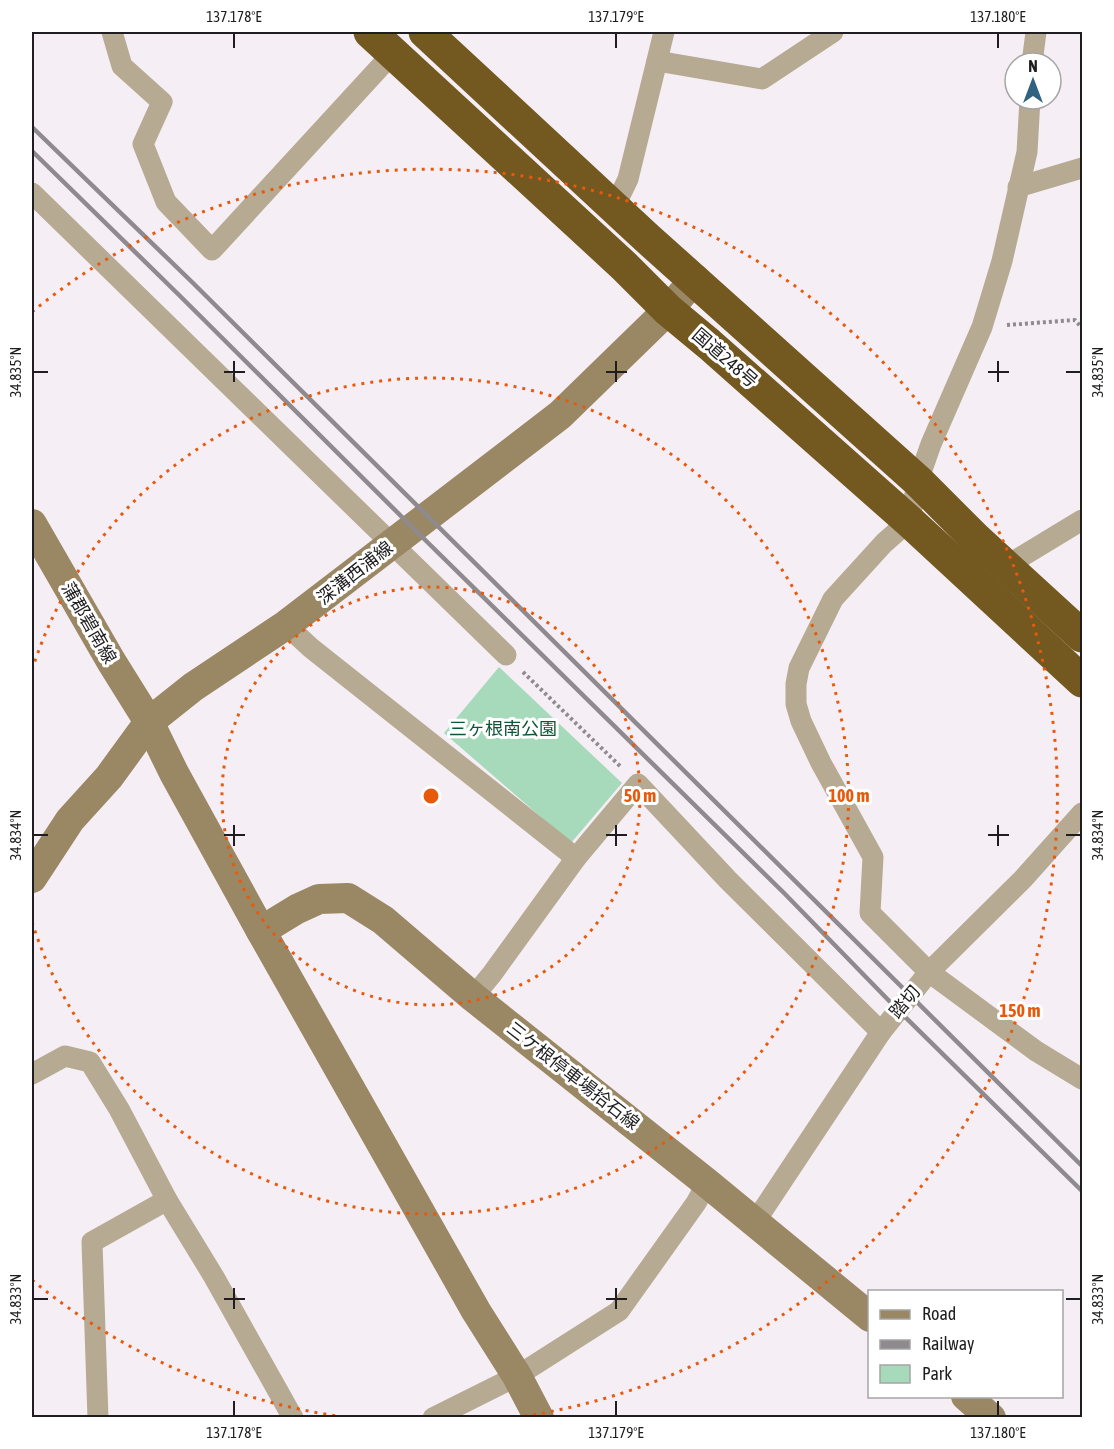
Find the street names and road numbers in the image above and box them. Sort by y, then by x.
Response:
street label: 国道248号 [688,324,762,392]
street label: 深溝西浦線 [313,537,397,609]
street label: 蒲郡碧南線 [58,579,121,667]
street label: 踏切 [885,981,924,1022]
street label: 三ケ根停車場拾石線 [503,1017,644,1134]

